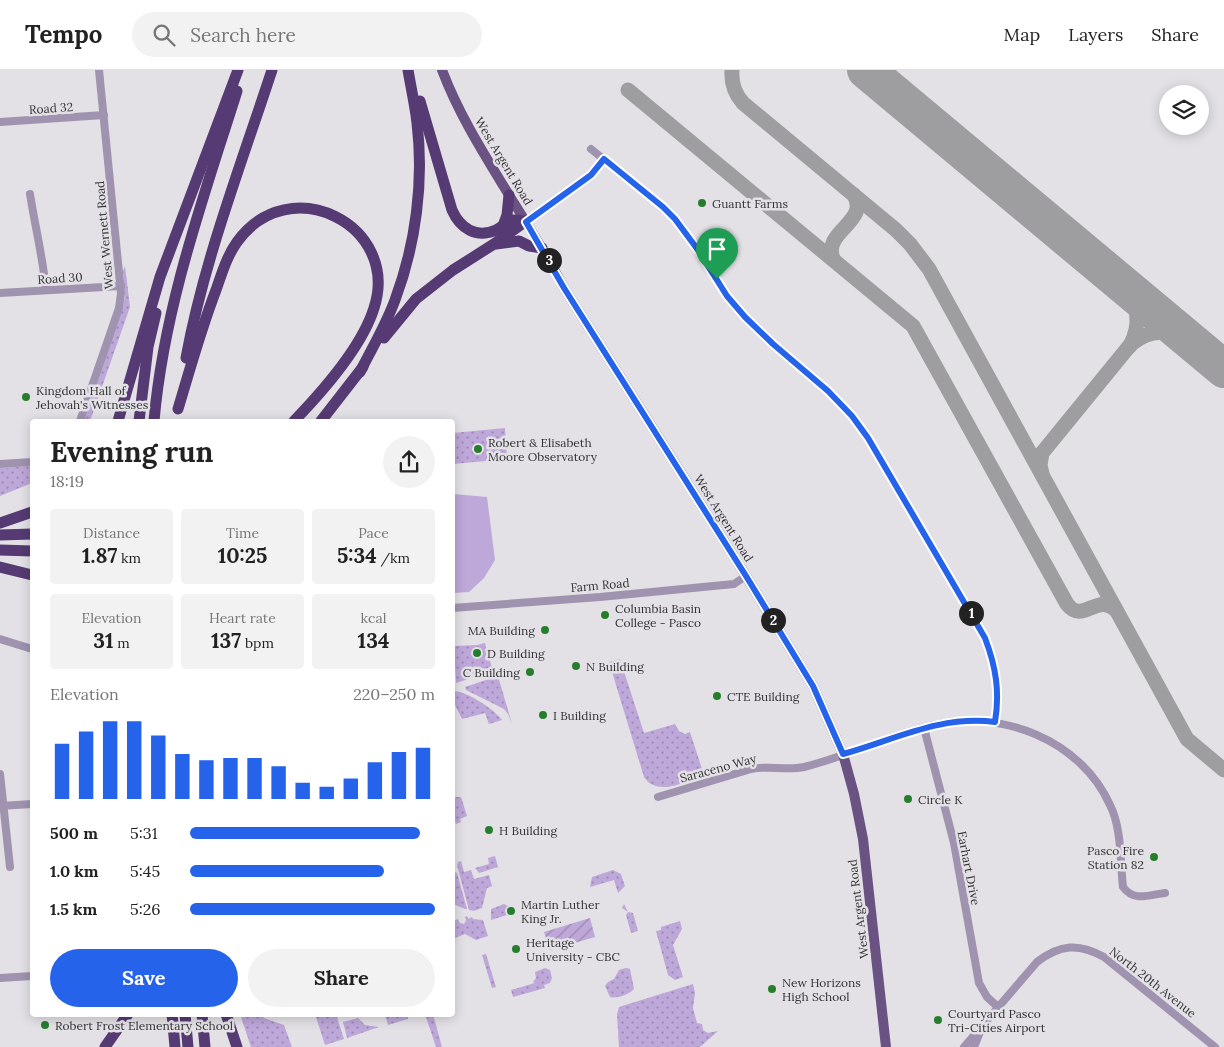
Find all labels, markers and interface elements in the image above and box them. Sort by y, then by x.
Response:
search box [132,12,482,57]
text: Tempo [25,19,102,50]
icon: search [150,21,178,49]
text: Search here [190,23,296,47]
text: Map [1004,23,1040,46]
text: Layers [1068,23,1123,46]
text: Share [1151,23,1199,46]
map controls [1159,85,1209,135]
button: layers [1159,85,1209,135]
street label: Road 32 [28,99,74,117]
street label: West Argent Road [472,114,536,208]
street label: West Wernett Road [92,180,116,290]
place label: Guantt Farms [712,196,788,211]
marker: Guantt Farms [696,197,708,209]
pin [696,228,738,279]
icon: arrive [703,235,731,263]
pin: 3 [536,248,562,272]
text: 3 [546,251,553,269]
street label: Road 30 [37,269,83,287]
place label: Kingdom Hall of Jehovah's Witnesses [35,383,149,412]
marker: Kingdom Hall of Jehovah's Witnesses [20,391,32,403]
text: Evening run [50,434,213,470]
place label: Robert & Elisabeth Moore Observatory [488,435,598,464]
button: share [383,436,435,488]
marker: Robert & Elisabeth Moore Observatory [472,443,484,455]
text: 18:19 [50,471,84,491]
street label: West Argent Road [691,472,757,564]
text: Distance [83,524,140,542]
text: Time [226,524,259,542]
text: Pace [358,524,389,542]
text: 1.87 [82,542,117,569]
text: 10:25 [218,542,267,569]
text: 5:34 [337,542,377,569]
text: km [117,549,141,567]
text: /km [377,549,410,567]
street label: Farm Road [570,575,630,595]
pin: 1 [958,600,984,626]
place label: Columbia Basin College - Pasco [615,601,701,630]
text: 1 [969,604,974,622]
pin: 2 [760,608,786,632]
text: Elevation [81,609,142,627]
text: Heart rate [209,609,276,627]
text: kcal [361,609,386,627]
marker: Columbia Basin College - Pasco [599,609,611,621]
text: 2 [770,611,777,629]
place label: MA Building [468,623,535,638]
marker: MA Building [539,624,551,636]
text: 31 [93,627,114,654]
text: 137 [211,627,241,654]
text: 134 [358,627,389,654]
text: m [114,634,130,652]
text: bpm [241,634,274,652]
place label: D Building [487,646,545,661]
marker: D Building [471,647,483,659]
place label: N Building [586,659,644,674]
marker: N Building [570,660,582,672]
place label: C Building [463,665,520,680]
marker: C Building [524,666,536,678]
text: Elevation [50,684,119,704]
text: 220–250 m [353,684,435,704]
place label: CTE Building [727,689,800,704]
marker: CTE Building [711,690,723,702]
place label: I Building [553,708,606,723]
marker: I Building [537,709,549,721]
street label: Saraceno Way [678,750,758,785]
place label: Circle K [918,792,963,807]
marker: Circle K [902,793,914,805]
text: 500 m [50,823,98,843]
text: 5:31 [130,823,157,843]
place label: H Building [499,823,558,838]
marker: H Building [483,824,495,836]
street label: Earhart Drive [954,830,984,907]
place label: Pasco Fire Station 82 [1087,843,1144,872]
marker: Pasco Fire Station 82 [1148,851,1160,863]
street label: West Argent Road [844,859,872,959]
text: 1.0 km [50,861,99,881]
text: 5:45 [130,861,160,881]
place label: Martin Luther King Jr. [521,897,600,926]
text: 1.5 km [50,899,97,919]
text: 5:26 [130,899,161,919]
marker: Martin Luther King Jr. [505,905,517,917]
place label: Heritage University - CBC [526,935,621,964]
marker: Heritage University - CBC [510,943,522,955]
street label: North 20th Avenue [1107,943,1200,1021]
button: Save [50,949,238,1007]
button: Share [248,949,435,1007]
place label: New Horizons High School [782,975,861,1004]
marker: New Horizons High School [766,983,778,995]
place label: Courtyard Pasco Tri-Cities Airport [948,1006,1046,1035]
marker: Courtyard Pasco Tri-Cities Airport [932,1014,944,1026]
place label: Robert Frost Elementary School [55,1018,233,1033]
marker: Robert Frost Elementary School [39,1019,51,1031]

